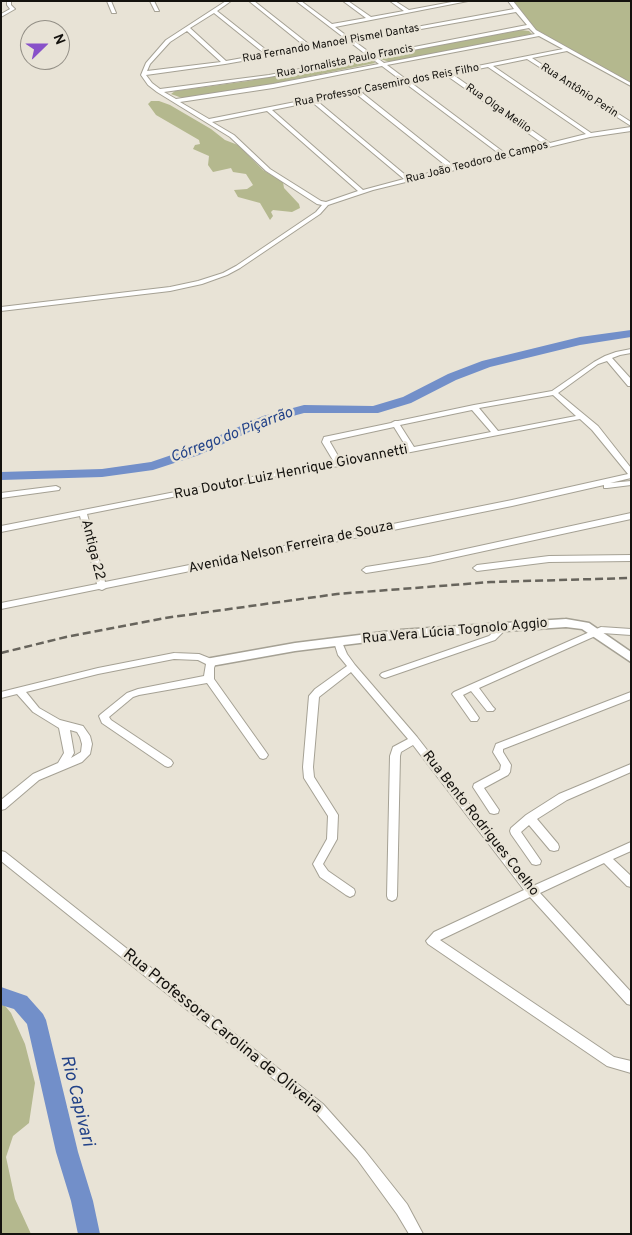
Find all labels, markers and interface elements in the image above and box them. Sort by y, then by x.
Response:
north arrow [20,20,70,70]
street label: Rua Fernando Manoel Pismel Dantas [242,22,420,66]
text: N [49,32,68,47]
street label: Rua Jornalista Paulo Francis [276,42,414,82]
street label: Rua Antônio Perin [538,61,620,121]
street label: Rua Professor Casemiro dos Reis Filho [294,62,480,110]
street label: Rua Olga Melilo [463,82,533,136]
street label: Rua João Teodoro de Campos [405,139,549,187]
water label: Córrego do Piçarrão [168,404,296,468]
street label: Rua Doutor Luiz Henrique Giovannetti [173,442,409,504]
street label: Antiga 22 [76,518,108,582]
street label: Avenida Nelson Ferreira de Souza [187,518,395,578]
street label: Rua Vera Lúcia Tognolo Aggio [362,616,548,648]
street label: Rua Bento Rodrigues Coelho [418,748,542,900]
street label: Rua Professora Carolina de Oliveira [118,946,326,1118]
water label: Rio Capivari [54,1053,98,1149]

